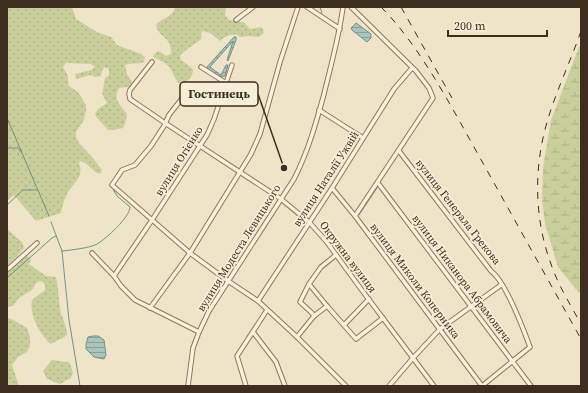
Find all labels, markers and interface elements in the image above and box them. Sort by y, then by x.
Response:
scale bar [448,12,547,38]
text: 200 m [454,18,486,34]
callout: Гостинець [180,82,258,106]
text: Гостинець [188,86,250,102]
street label: вулиця Огієнко [152,123,206,199]
street label: вулиця Наталії Ужвій [289,128,363,230]
street label: вулиця Генерала Грекова [412,156,504,268]
street label: вулиця Модеста Левицького [194,182,284,314]
street label: вулиця Никанора Абрамовича [409,212,516,347]
street label: Окружна вулиця [316,218,380,296]
street label: вулиця Миколи Коперника [366,220,464,342]

